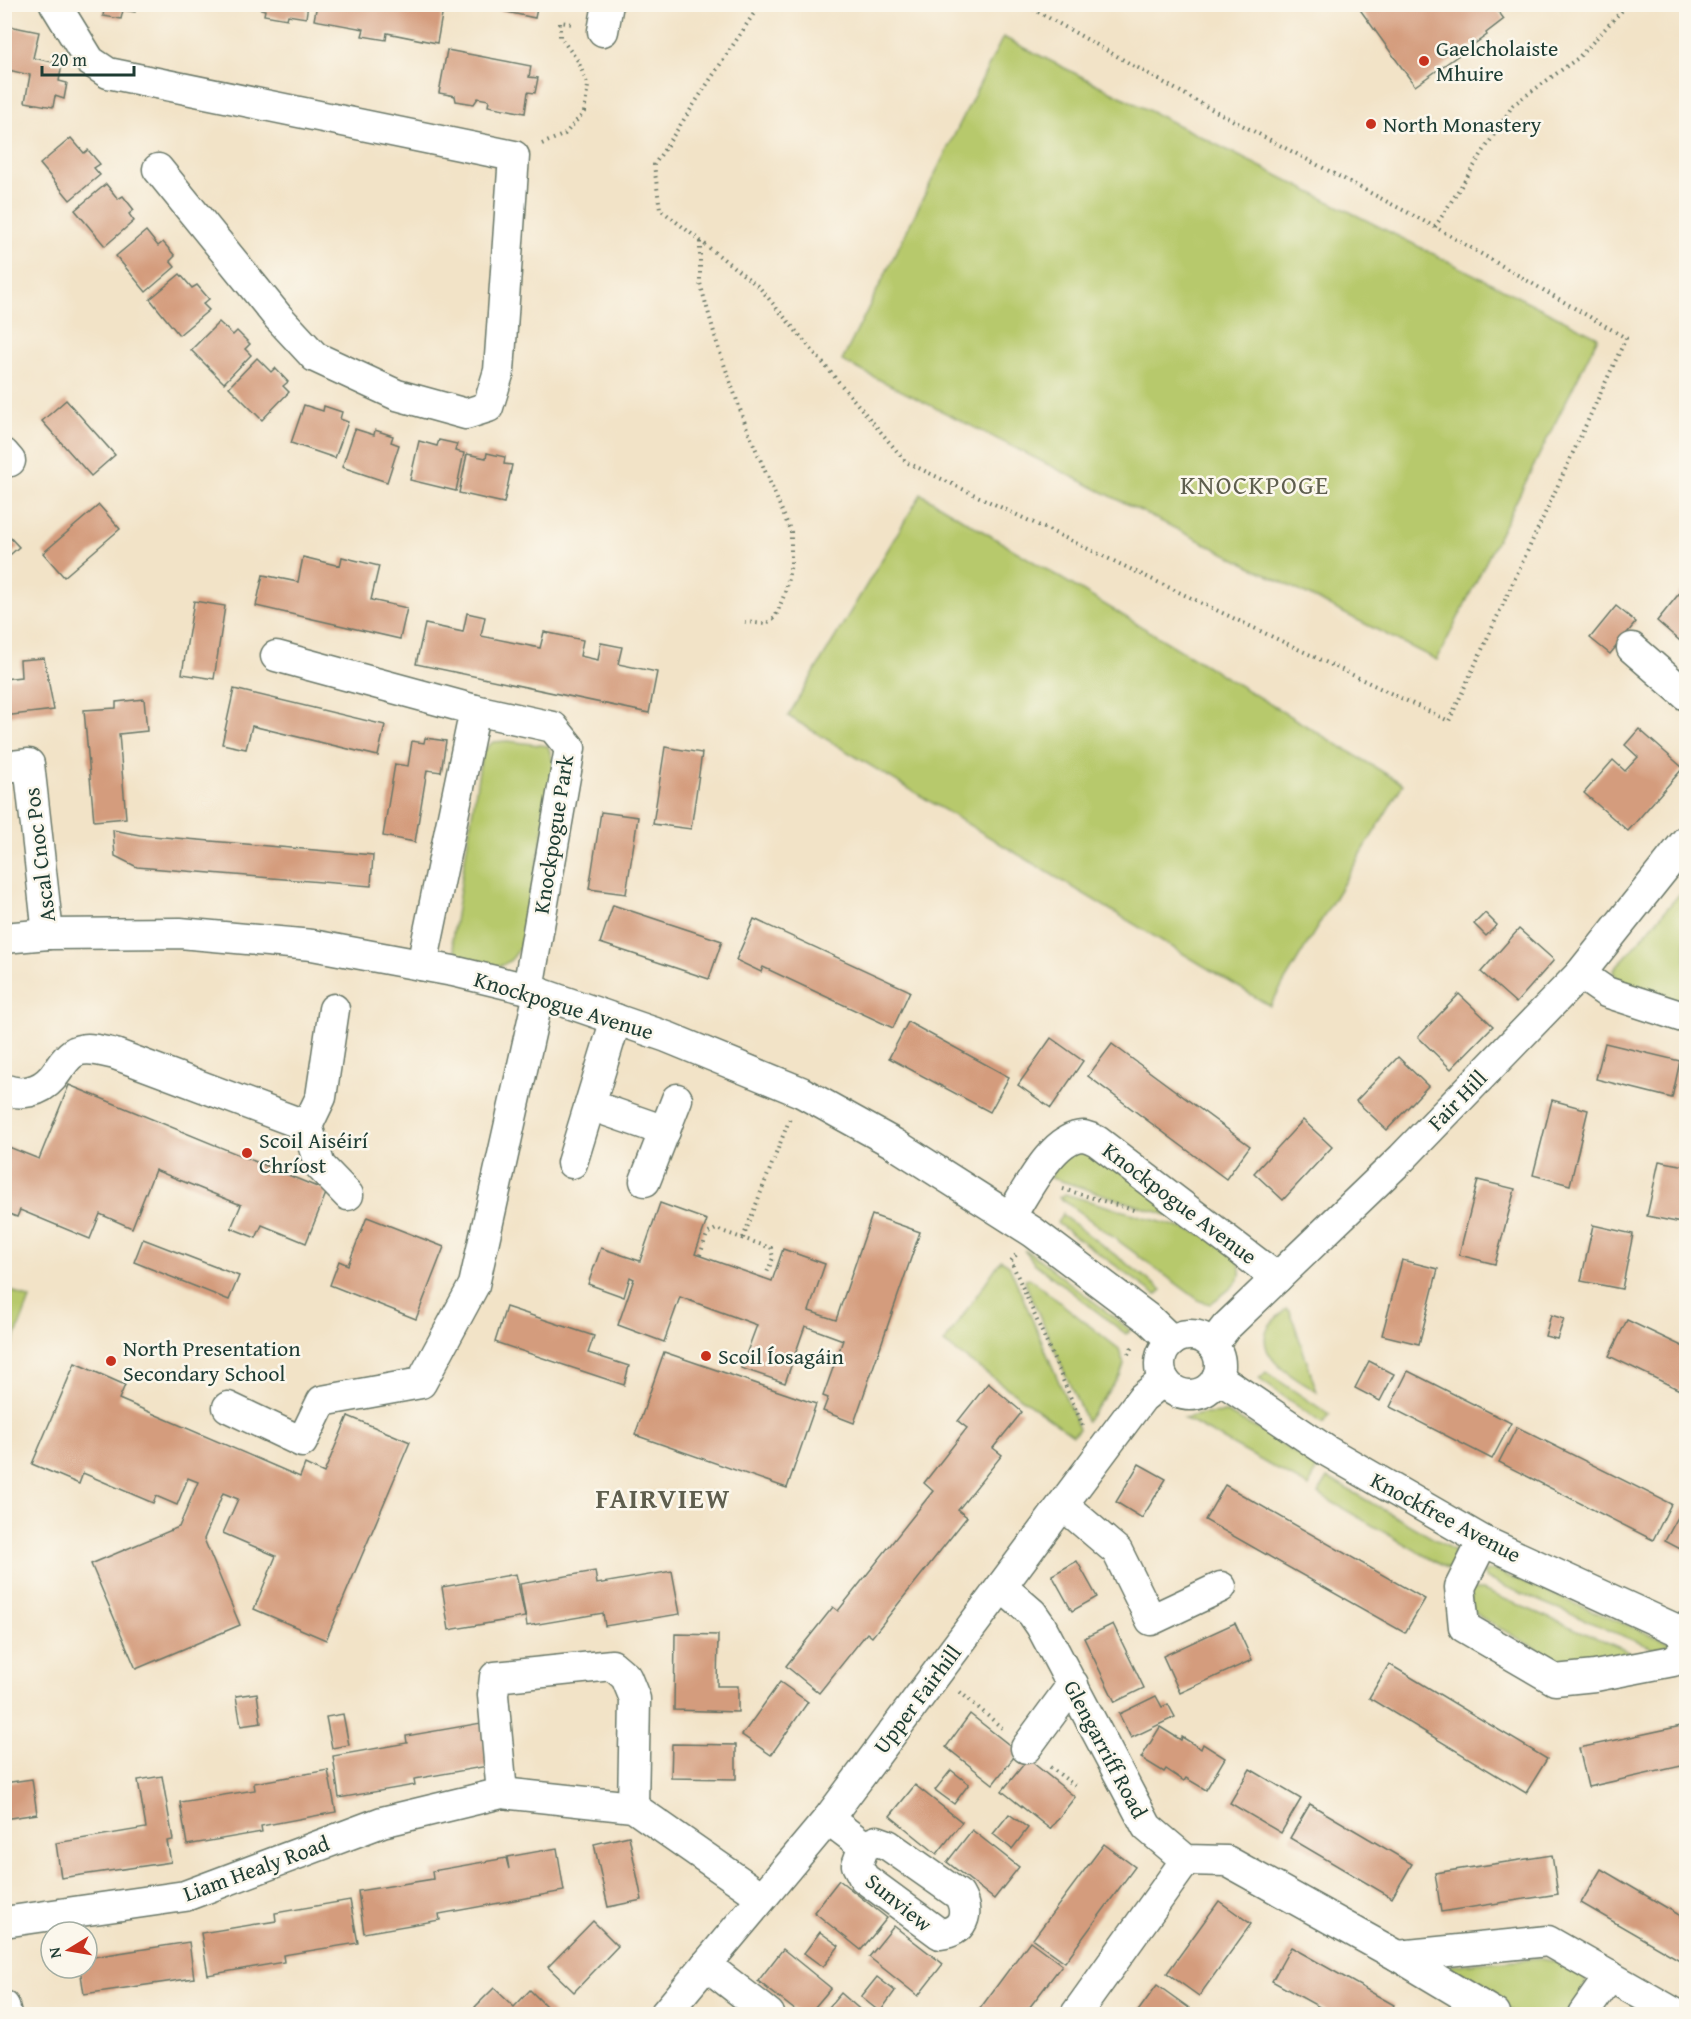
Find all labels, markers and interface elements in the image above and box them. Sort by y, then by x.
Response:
place label: Gaelcholaiste Mhuire [1436,32,1558,89]
scale bar [42,39,134,77]
text: 20 m [51,46,87,73]
marker: Gaelcholaiste Mhuire [1417,54,1431,68]
place label: North Monastery [1383,108,1542,140]
marker: North Monastery [1364,117,1378,131]
district label: KNOCKPOGE [1180,465,1330,504]
street label: Knockpogue Park [525,751,582,916]
street label: Ascal Cnoc Pos [15,786,63,924]
street label: Knockpogue Avenue [470,963,658,1047]
street label: Fair Hill [1420,1062,1494,1138]
place label: Scoil Aiséirí Chríost [259,1124,369,1181]
street label: Knockpogue Avenue [1096,1134,1264,1272]
marker: Scoil Aiséirí Chríost [240,1146,254,1160]
place label: North Presentation Secondary School [123,1332,301,1389]
place label: Scoil Íosagáin [718,1340,845,1372]
marker: Scoil Íosagáin [699,1349,713,1363]
marker: North Presentation Secondary School [104,1354,118,1368]
street label: Knockfree Avenue [1365,1464,1527,1570]
district label: FAIRVIEW [596,1477,730,1518]
street label: Upper Fairhill [865,1638,969,1760]
street label: Glengarriff Road [1056,1674,1156,1824]
street label: Liam Healy Road [178,1827,334,1909]
street label: Sunview [859,1865,940,1939]
north arrow [39,1920,99,1980]
text: N [41,1945,67,1960]

